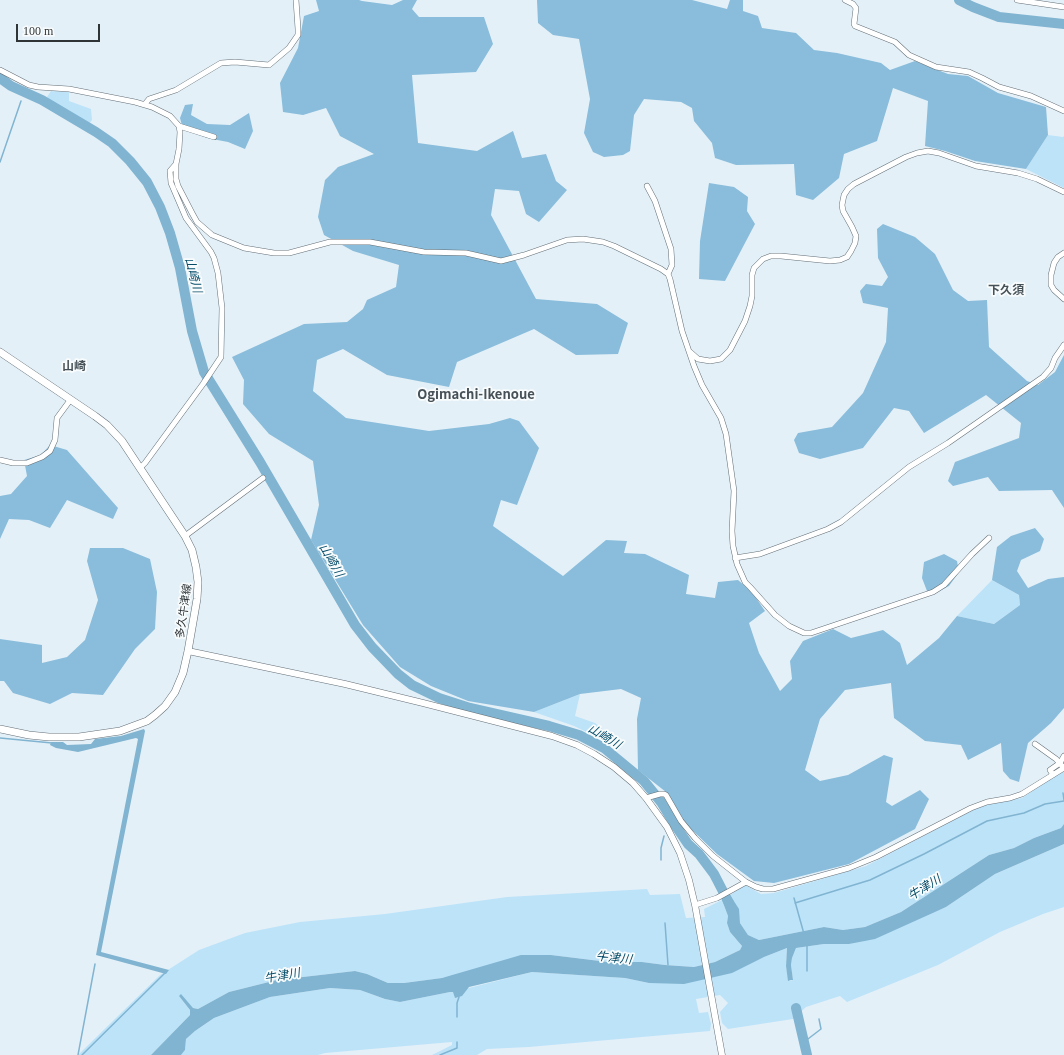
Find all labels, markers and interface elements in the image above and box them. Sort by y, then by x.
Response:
scale bar [18,16,102,42]
text: 100 m [23,24,53,38]
water label: 山崎川 [183,256,205,294]
district label: 下久須 [988,282,1024,296]
district label: 山崎 [62,358,86,372]
district label: Ogimachi-Ikenoue [417,386,535,402]
water label: 山崎川 [317,541,347,579]
street label: 多久牛津線 [173,583,193,639]
water label: 山崎川 [586,721,624,751]
water label: 牛津川 [905,871,943,903]
water label: 牛津川 [595,948,633,966]
water label: 牛津川 [263,965,301,985]

